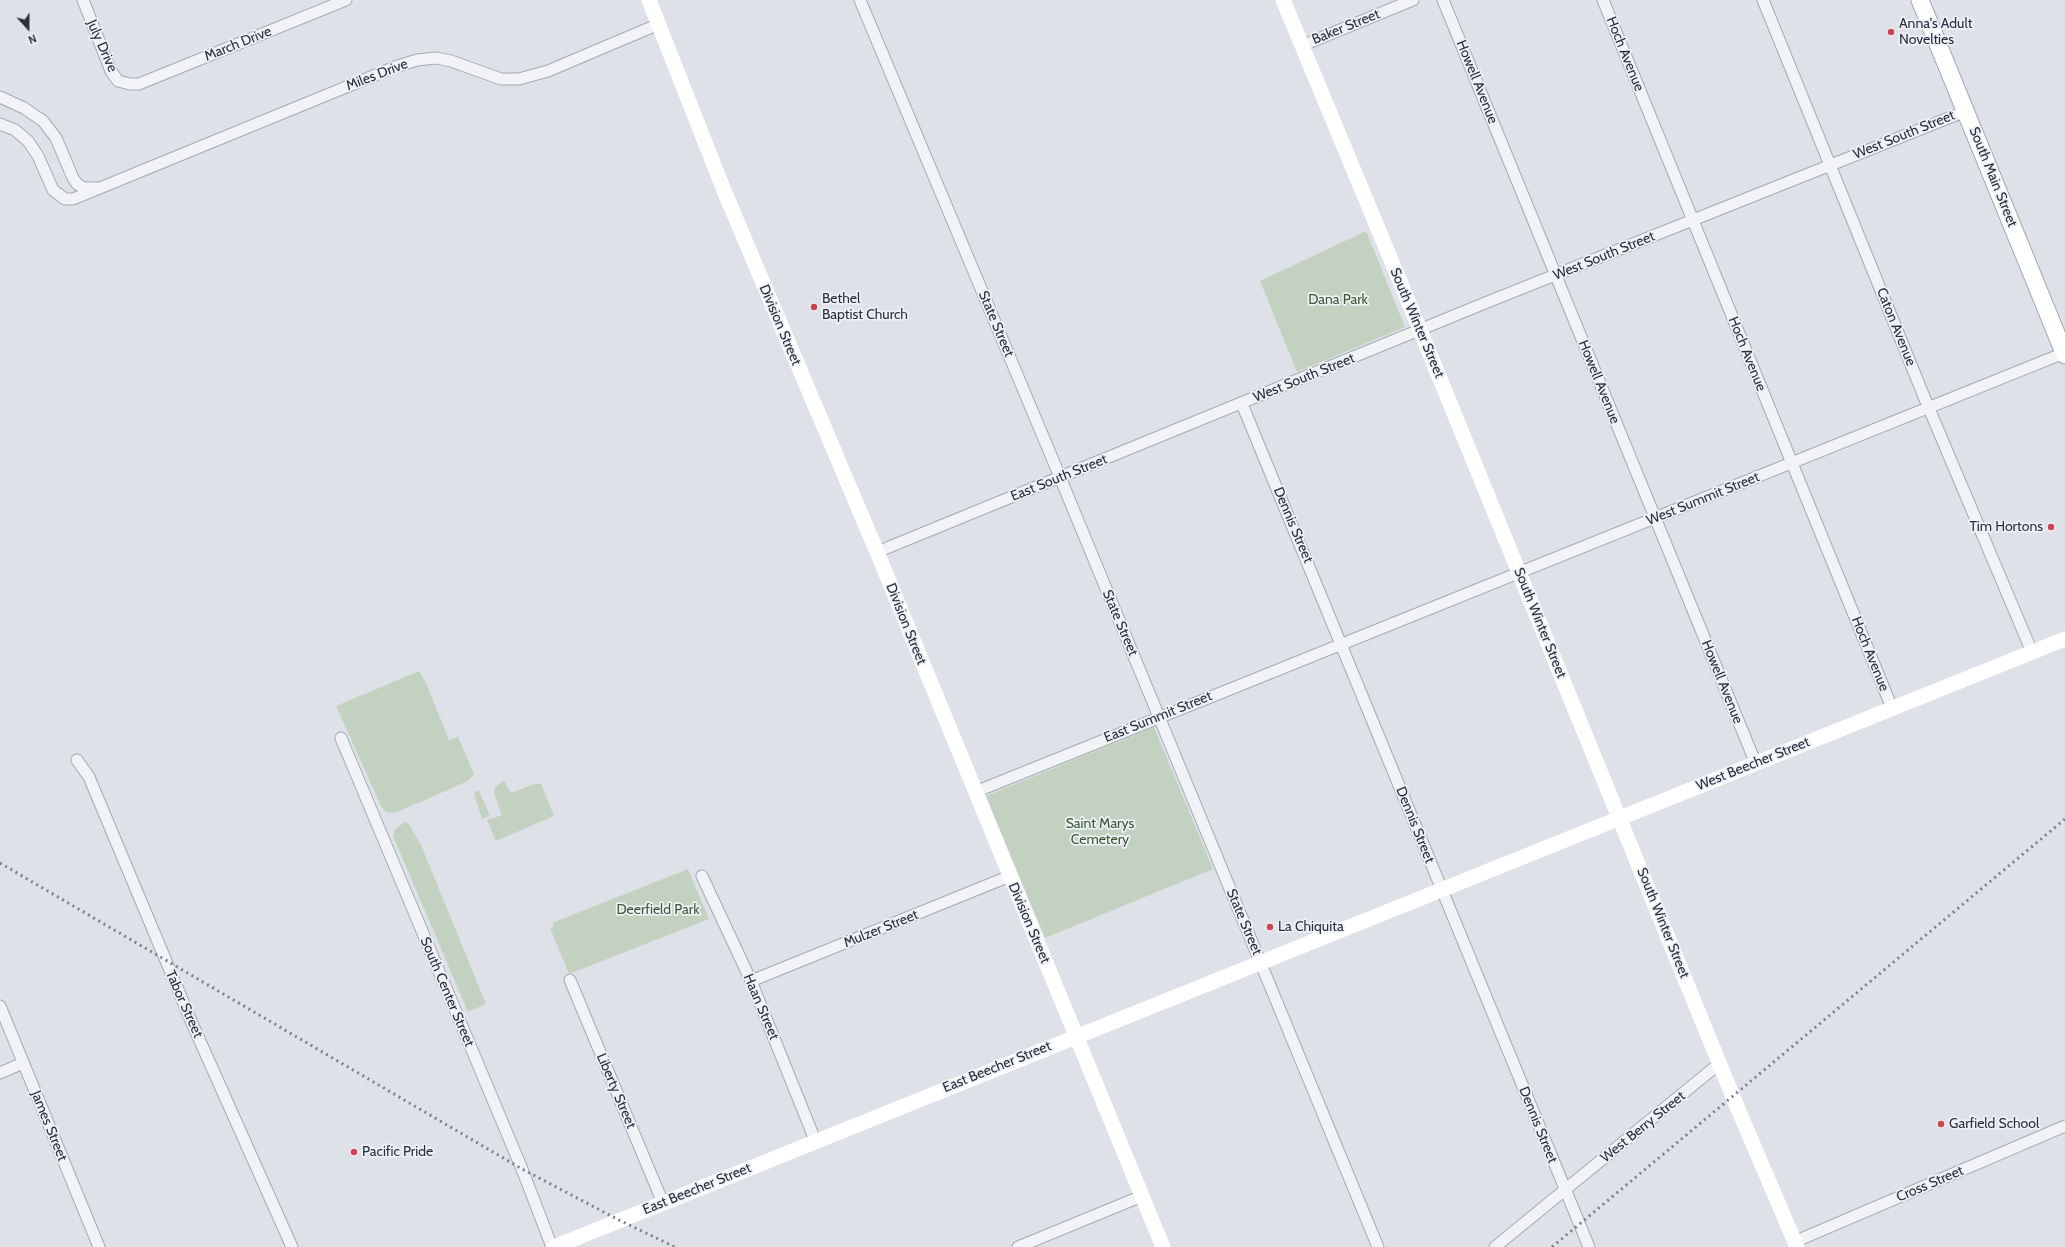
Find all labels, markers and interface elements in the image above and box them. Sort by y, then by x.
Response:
street label: Baker Street [1310,6,1382,48]
north arrow [8,8,48,48]
street label: Hoch Avenue [1602,14,1648,94]
place label: Anna's Adult Novelties [1899,16,1972,48]
street label: July Drive [83,17,121,75]
street label: March Drive [202,23,274,65]
marker: Anna's Adult Novelties [1886,27,1896,37]
text: N [26,31,38,47]
street label: Howell Avenue [1453,38,1501,126]
street label: Miles Drive [344,56,410,94]
street label: West South Street [1851,107,1957,163]
street label: South Main Street [1965,124,2021,230]
street label: West South Street [1551,228,1657,284]
street label: South Winter Street [1386,265,1448,381]
street label: Division Street [755,282,805,368]
street label: Caton Avenue [1873,285,1919,369]
street label: State Street [975,288,1017,360]
place label: Bethel Baptist Church [822,291,908,324]
park label: Dana Park [1308,292,1368,308]
marker: Bethel Baptist Church [809,302,819,312]
street label: Hoch Avenue [1724,314,1770,394]
street label: Howell Avenue [1575,338,1623,426]
street label: West South Street [1251,350,1357,406]
street label: East South Street [1008,451,1110,505]
street label: West Summit Street [1644,469,1762,529]
street label: Dennis Street [1269,485,1317,565]
place label: Tim Hortons [1969,519,2043,535]
marker: Tim Hortons [2046,522,2056,532]
street label: South Winter Street [1510,565,1570,681]
street label: Division Street [882,581,930,667]
street label: State Street [1099,587,1141,659]
street label: Hoch Avenue [1847,614,1893,694]
street label: Howell Avenue [1698,638,1746,726]
street label: East Summit Street [1102,688,1214,746]
street label: West Beecher Street [1694,734,1812,794]
street label: Dennis Street [1392,784,1438,866]
park label: Saint Marys Cemetery [1066,816,1134,848]
street label: South Winter Street [1633,865,1693,981]
street label: Division Street [1004,880,1054,966]
street label: State Street [1223,886,1265,958]
park label: Deerfield Park [616,902,700,918]
street label: Mulzer Street [841,906,921,952]
place label: La Chiquita [1278,919,1344,935]
marker: La Chiquita [1265,922,1275,932]
street label: South Center Street [416,935,478,1049]
street label: Tabor Street [162,968,206,1040]
street label: Haan Street [740,971,782,1043]
street label: East Beecher Street [940,1038,1054,1096]
street label: Liberty Street [593,1051,639,1131]
street label: Dennis Street [1515,1084,1561,1166]
street label: James Street [27,1088,71,1164]
street label: West Berry Street [1597,1088,1689,1166]
place label: Garfield School [1949,1116,2039,1132]
marker: Garfield School [1936,1119,1946,1129]
place label: Pacific Pride [362,1144,433,1160]
marker: Pacific Pride [349,1147,359,1157]
street label: East Beecher Street [640,1160,754,1218]
street label: Cross Street [1894,1162,1966,1206]

